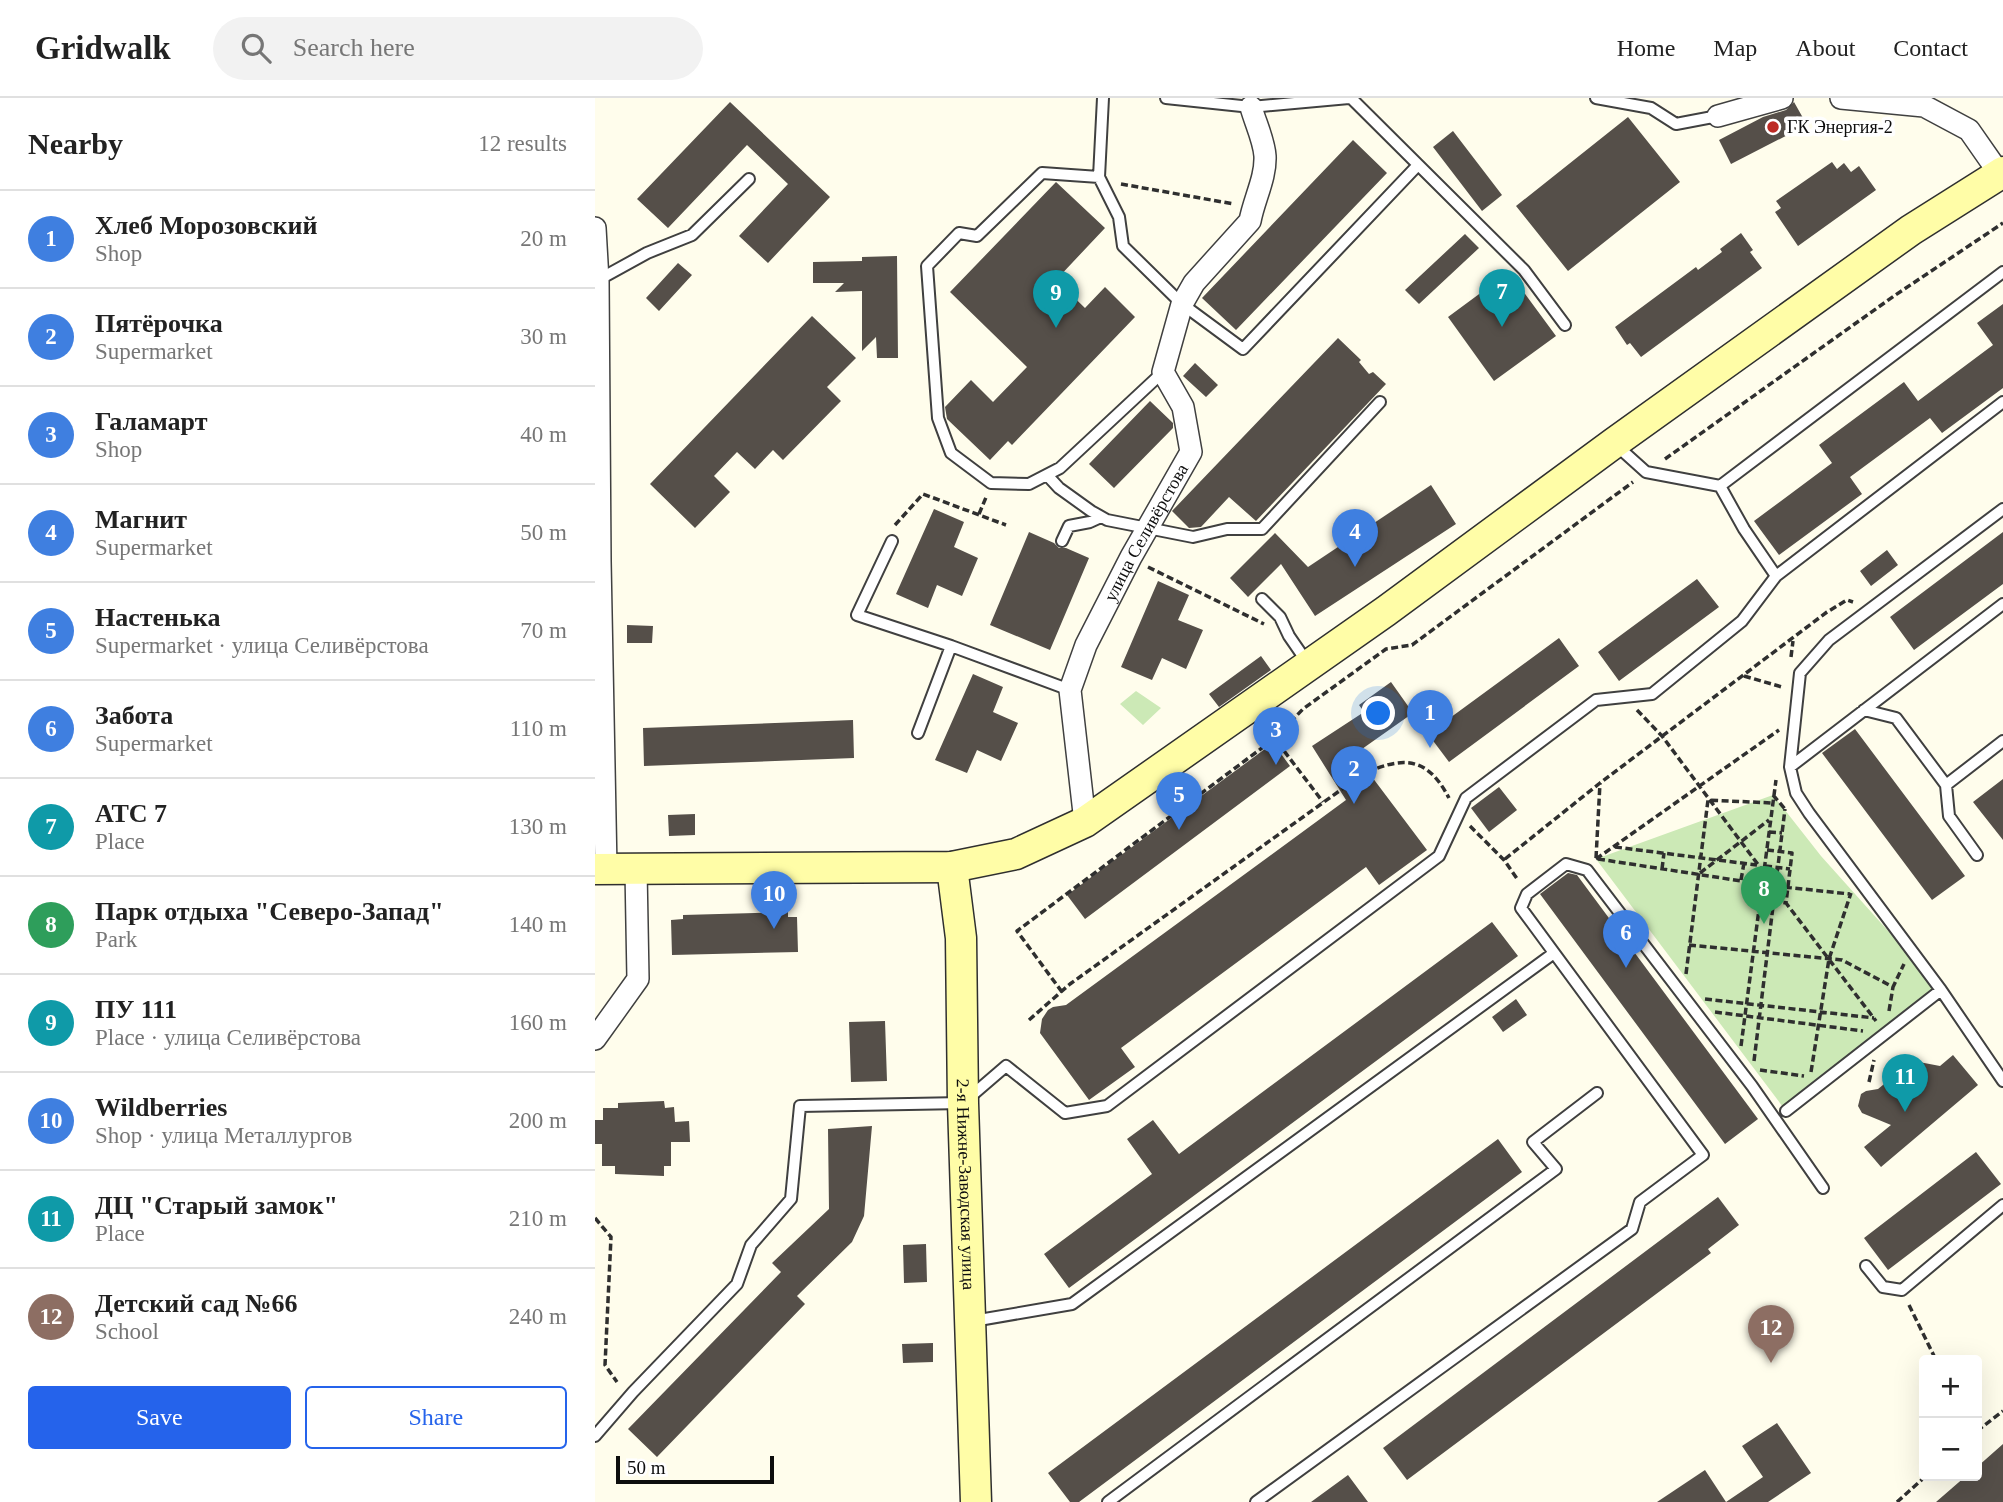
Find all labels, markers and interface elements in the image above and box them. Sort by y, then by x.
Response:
search box [213,17,703,80]
icon: search [237,29,275,67]
text: Gridwalk [35,30,171,66]
text: Search here [293,33,415,62]
text: Home [1617,35,1675,61]
text: Map [1713,35,1757,61]
text: About [1795,35,1855,61]
text: Contact [1893,35,1968,61]
place label: ГК Энергия-2 [1787,117,1893,137]
marker: ГК Энергия-2 [1765,119,1781,135]
text: Nearby [28,127,123,160]
text: 12 results [478,131,567,156]
text: Хлеб Морозовский [95,211,318,240]
text: 1 [45,226,57,251]
text: 20 m [520,226,567,251]
text: Shop [95,241,142,266]
pin: 7 [1479,269,1525,327]
pin: 9 [1033,270,1079,328]
text: Пятёрочка [95,309,223,338]
text: 2 [45,324,57,349]
text: 30 m [520,324,567,349]
text: Supermarket [95,339,213,364]
text: Галамарт [95,407,208,436]
text: 3 [45,422,57,447]
text: 40 m [520,422,567,447]
text: Shop [95,437,142,462]
street label: улица Селивёрстова [1100,460,1192,605]
text: Магнит [95,505,187,534]
pin: 4 [1332,509,1378,567]
text: 4 [45,520,57,545]
text: 50 m [520,520,567,545]
text: Supermarket [95,535,213,560]
text: Настенька [95,603,220,632]
text: 5 [45,618,57,643]
text: 70 m [520,618,567,643]
text: Supermarket · улица Селивёрстова [95,633,429,658]
pin: 1 [1407,690,1453,748]
your location [1361,696,1395,730]
text: Забота [95,701,173,730]
pin: 3 [1253,707,1299,765]
text: 6 [45,716,57,741]
text: 110 m [510,716,567,741]
text: Supermarket [95,731,213,756]
pin: 2 [1331,746,1377,804]
pin: 5 [1156,772,1202,830]
text: АТС 7 [95,799,167,828]
text: 7 [45,814,57,839]
text: 130 m [509,814,567,839]
text: Place [95,829,145,854]
pin: 8 [1741,866,1787,924]
pin: 10 [751,871,797,929]
text: Парк отдыха "Северо-Запад" [95,897,444,926]
pin: 6 [1603,910,1649,968]
text: 8 [45,912,57,937]
text: 140 m [509,912,567,937]
text: Park [95,927,137,952]
text: ПУ 111 [95,995,177,1024]
text: 9 [45,1010,57,1035]
text: 160 m [509,1010,567,1035]
text: Place · улица Селивёрстова [95,1025,361,1050]
pin: 11 [1882,1054,1928,1112]
street label: 2-я Нижне-Заводская улица [953,1079,979,1290]
text: Wildberries [95,1093,227,1122]
text: 10 [40,1108,63,1133]
text: 200 m [509,1108,567,1133]
text: Shop · улица Металлургов [95,1123,352,1148]
text: ДЦ "Старый замок" [95,1191,338,1220]
text: 11 [40,1206,62,1231]
text: 210 m [509,1206,567,1231]
text: Place [95,1221,145,1246]
text: Детский сад №66 [95,1289,297,1318]
text: 12 [40,1304,63,1329]
text: 240 m [509,1304,567,1329]
pin: 12 [1748,1305,1794,1363]
text: School [95,1319,159,1344]
map controls [1919,1355,1982,1481]
button: + [1919,1355,1982,1418]
button: Save [28,1386,291,1449]
button: Share [305,1386,567,1449]
button: − [1919,1418,1982,1481]
scale bar [616,1453,773,1485]
text: 50 m [627,1457,666,1478]

